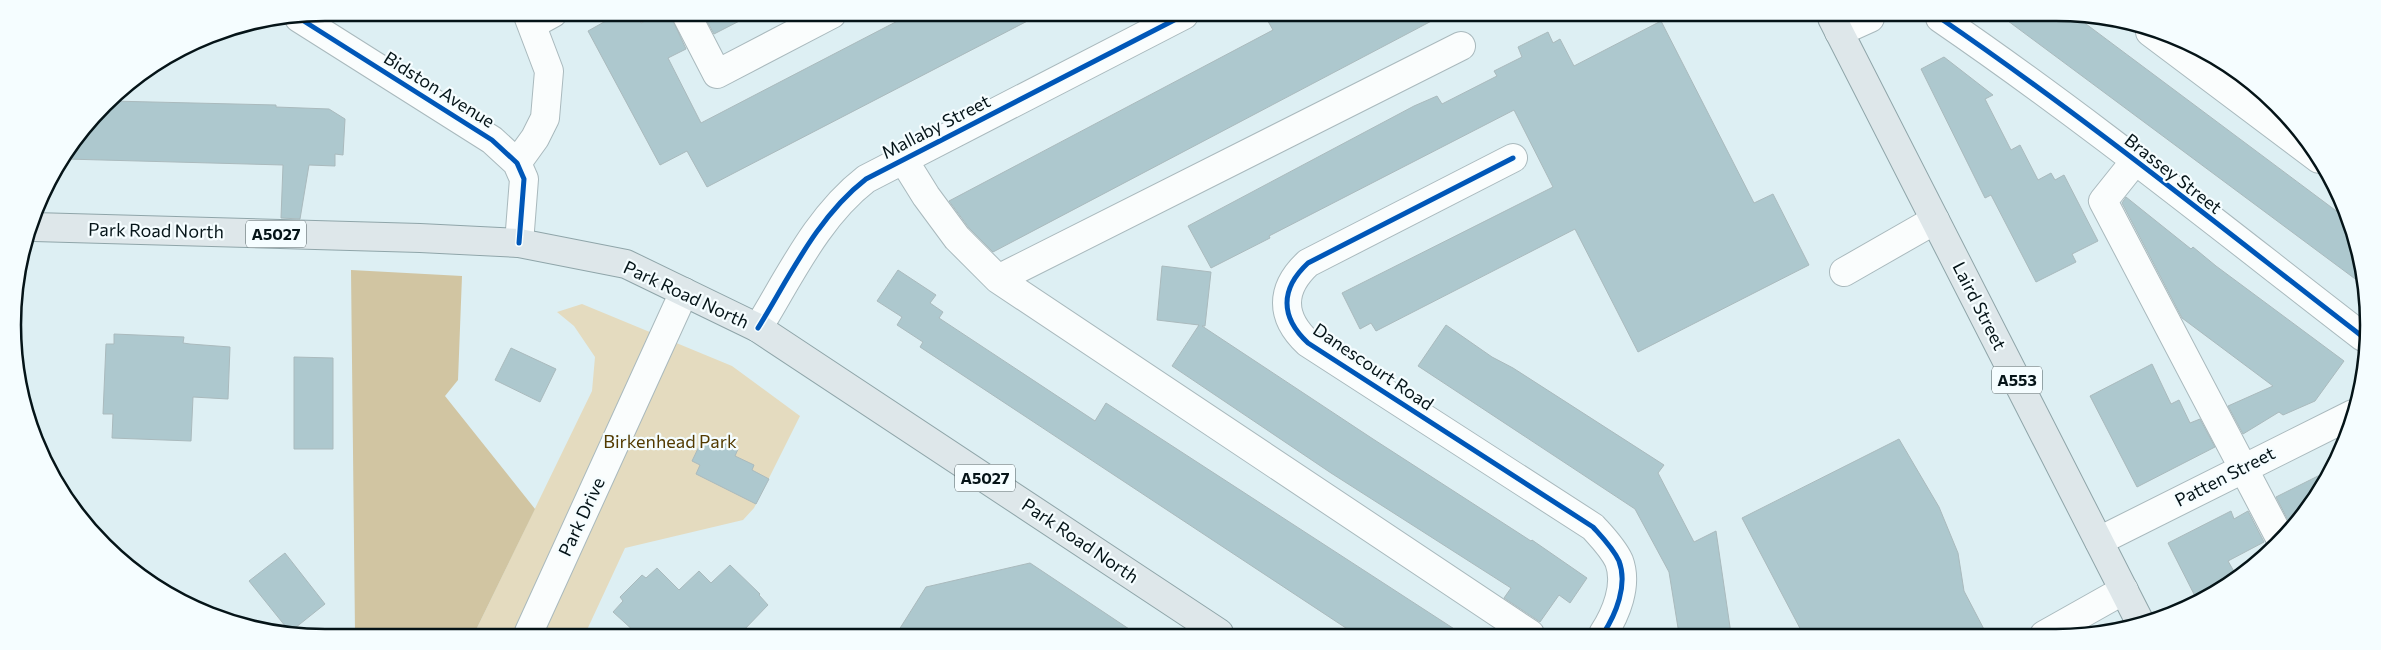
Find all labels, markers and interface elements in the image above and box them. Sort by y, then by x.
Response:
street label: Bidston Avenue [380,46,499,132]
street label: Mallaby Street [877,89,994,163]
street label: Brassey Street [2121,128,2227,218]
street label: Park Road North [88,218,224,242]
road number: A5027 [246,220,306,248]
street label: Park Road North [620,255,753,333]
street label: Laird Street [1948,258,2011,353]
street label: Danescourt Road [1309,318,1438,415]
road number: A553 [1992,366,2042,394]
park label: Birkenhead Park [603,430,737,452]
street label: Patten Street [2171,441,2278,511]
road number: A5027 [955,464,1015,492]
street label: Park Drive [553,474,609,560]
street label: Park Road North [1018,493,1143,587]

